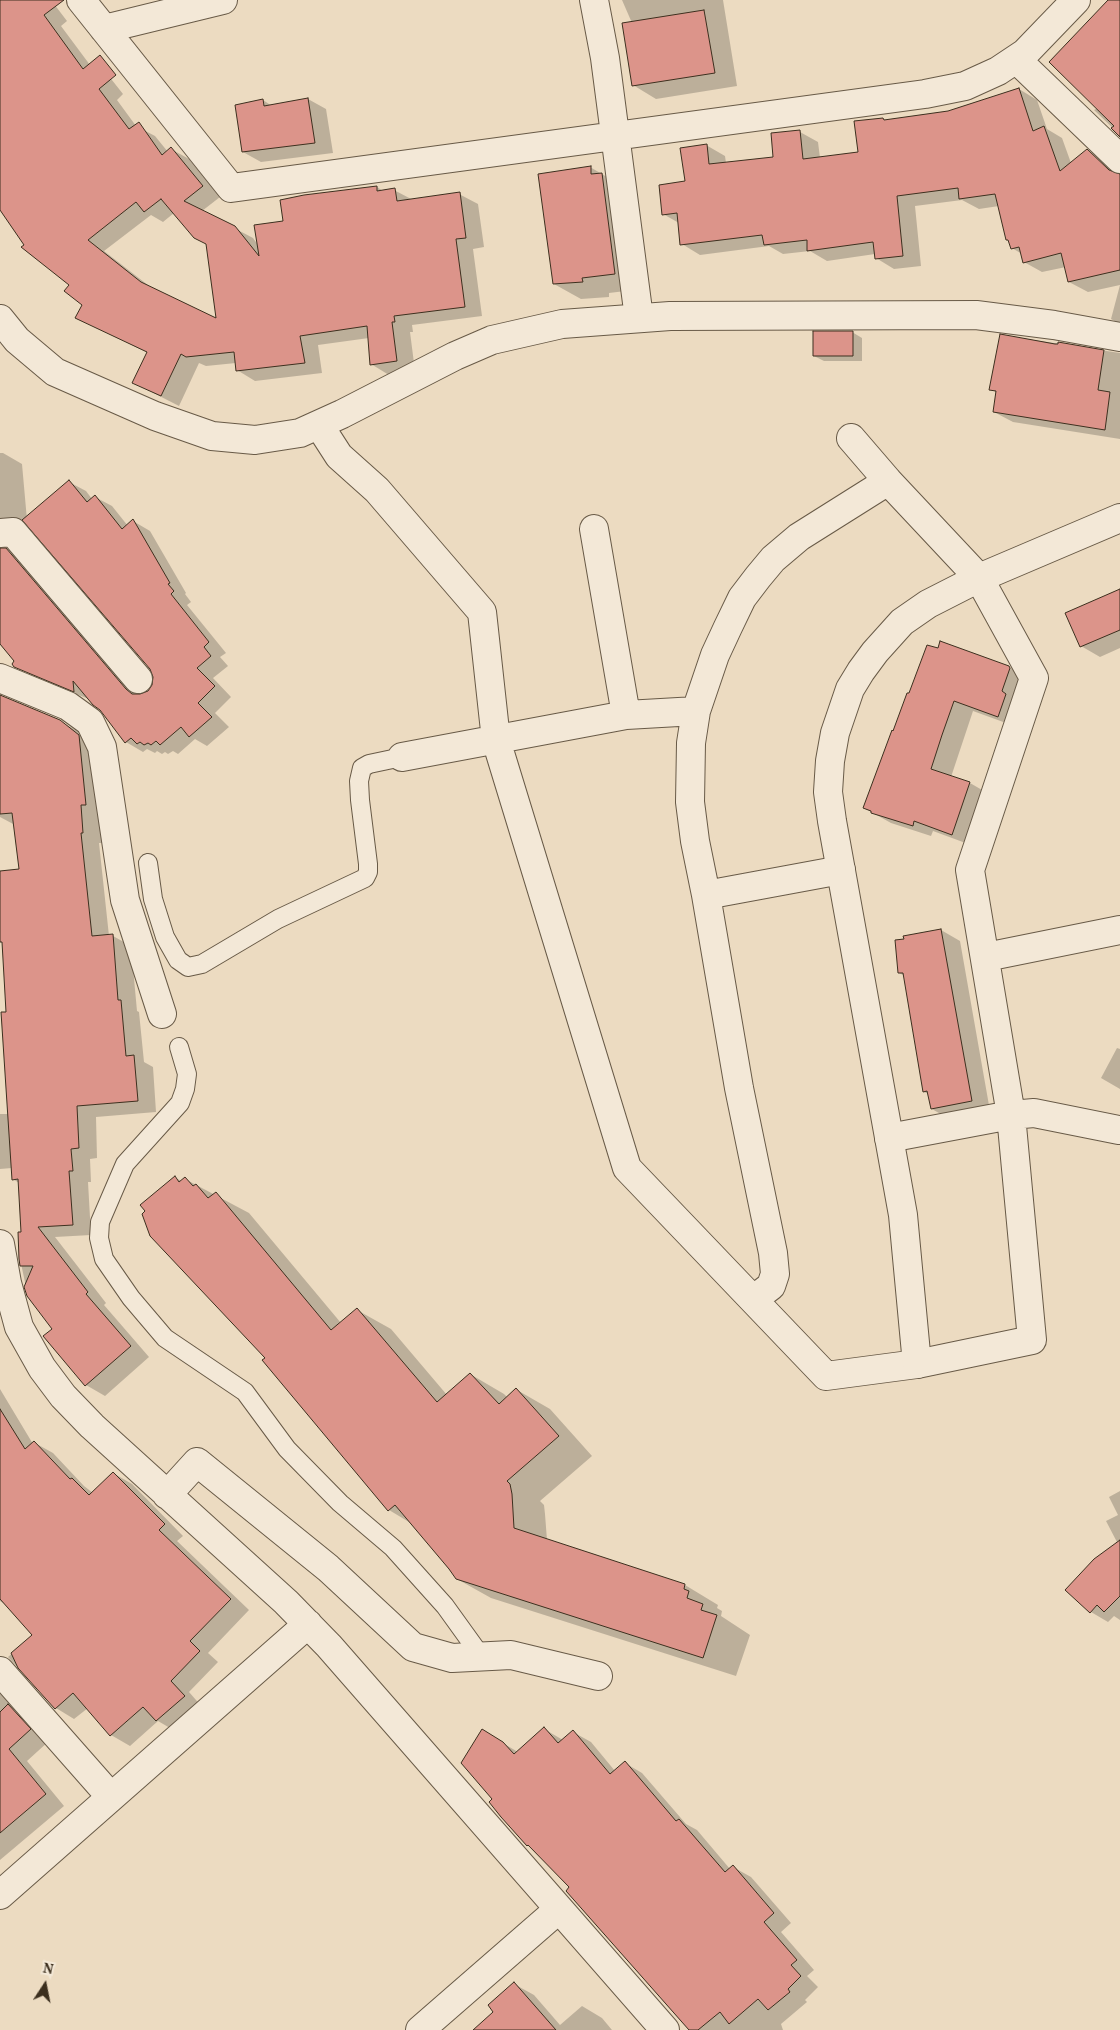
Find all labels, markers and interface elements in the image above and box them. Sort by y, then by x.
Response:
text: N [41,1959,55,1980]
north arrow [20,1960,70,2010]

